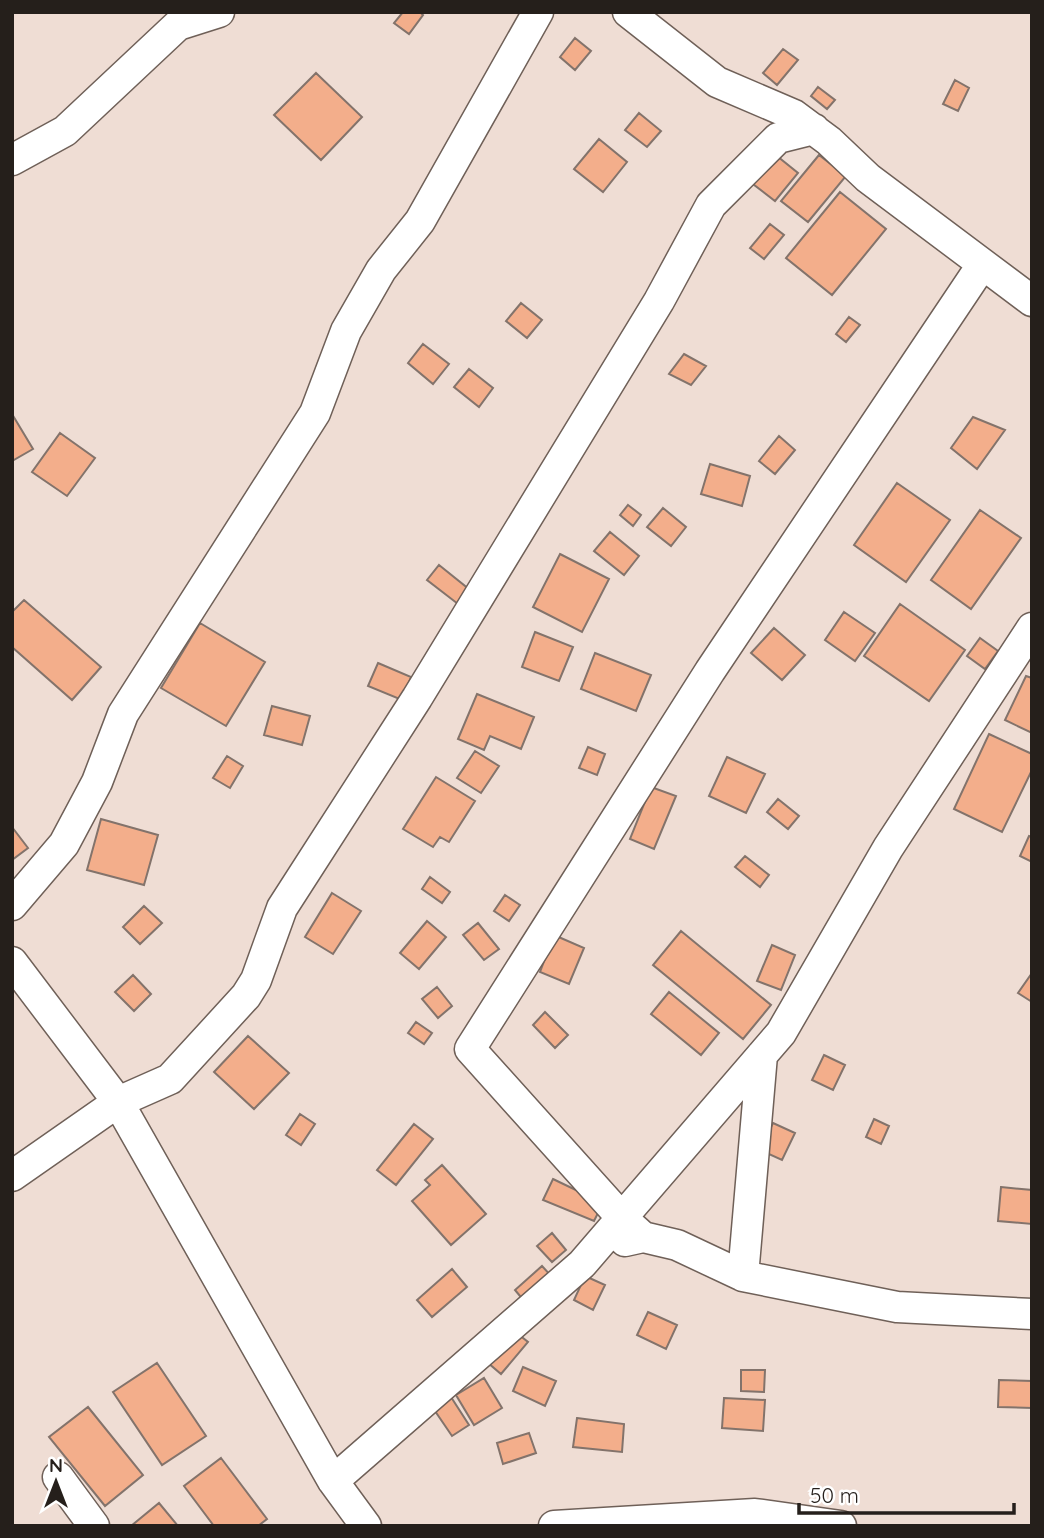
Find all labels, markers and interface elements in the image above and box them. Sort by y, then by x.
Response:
north arrow [21,1447,91,1517]
text: N [49,1453,63,1477]
scale bar [799,1472,1014,1516]
text: 50 m [810,1482,859,1508]

